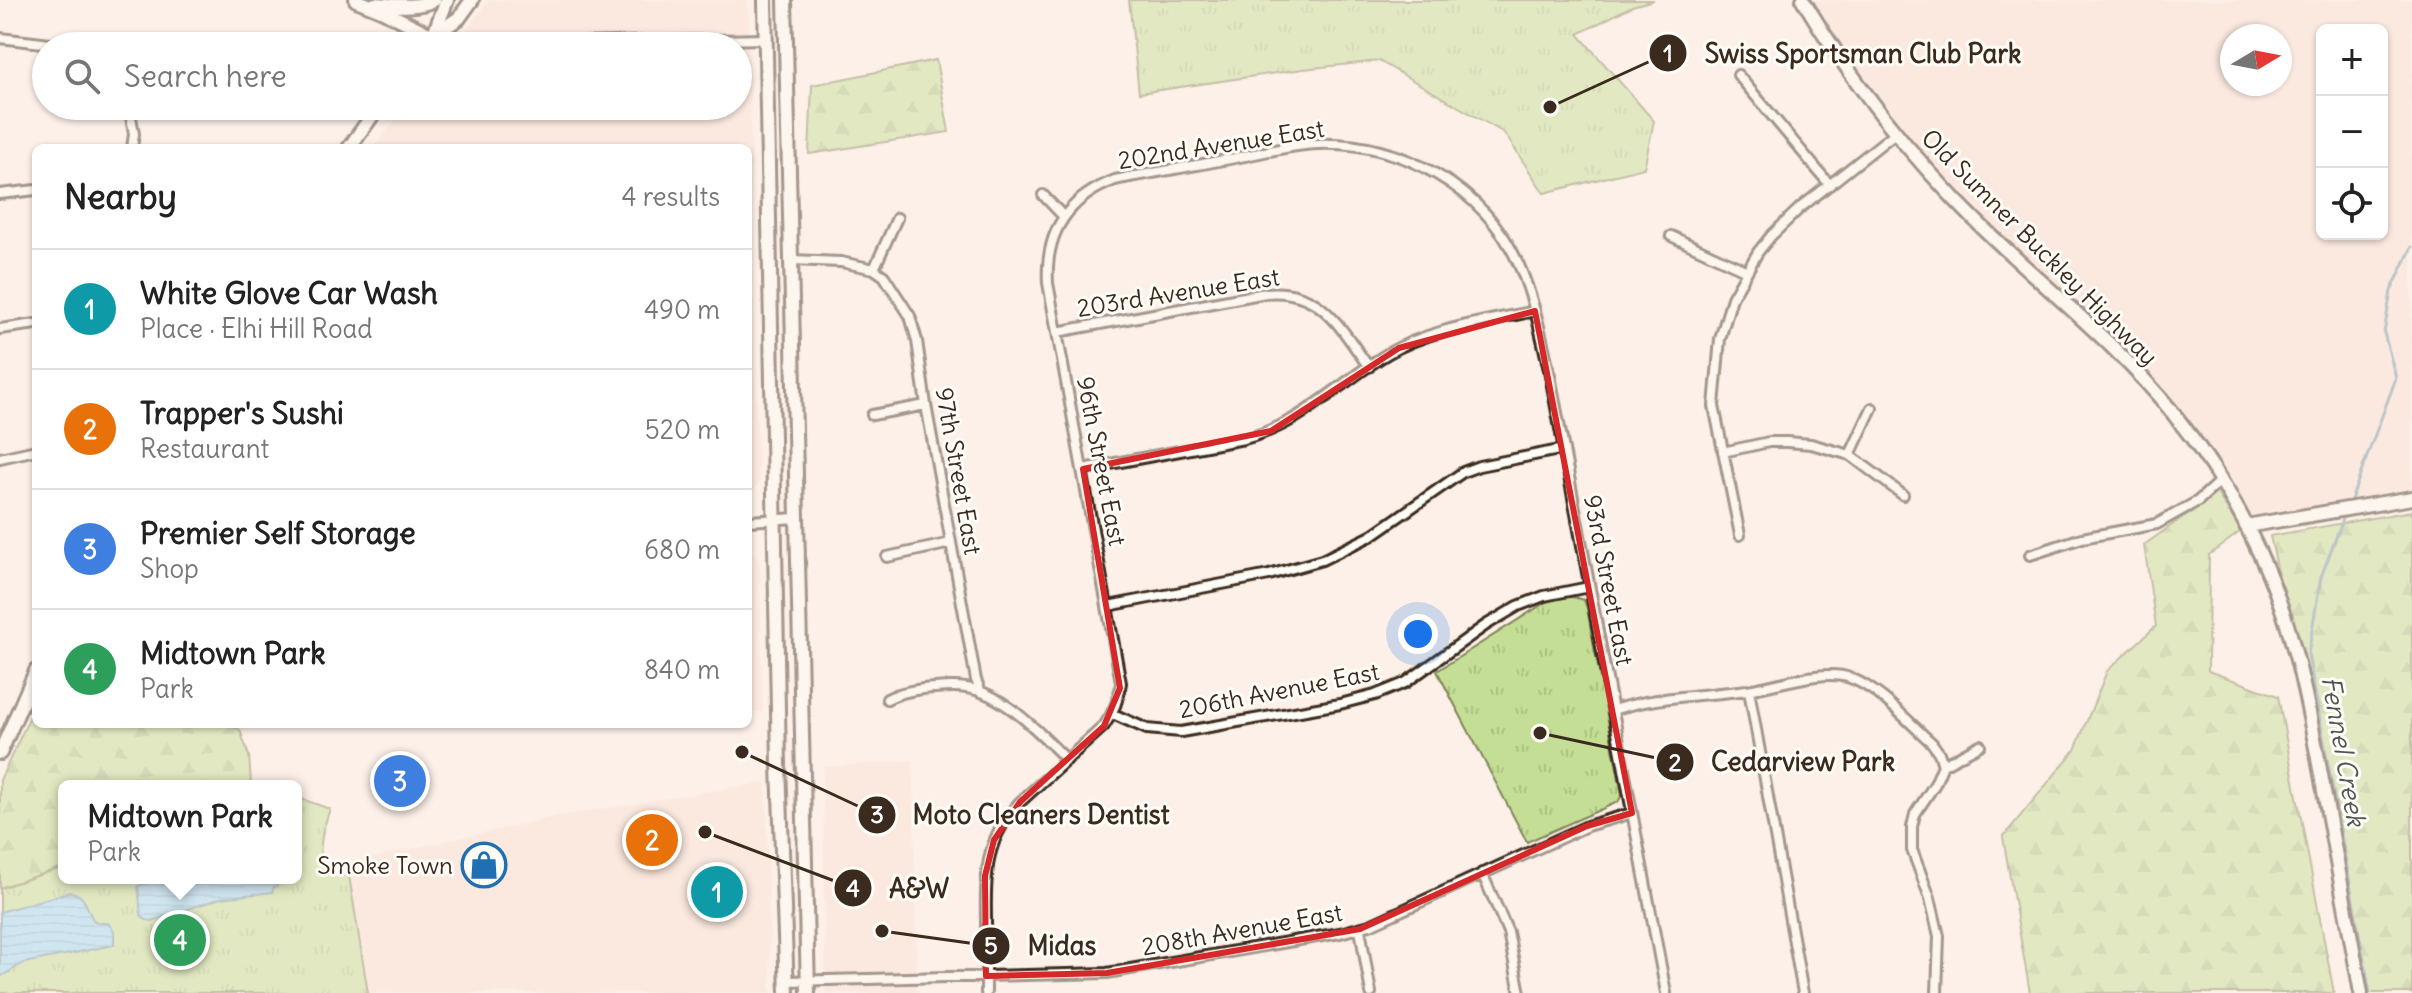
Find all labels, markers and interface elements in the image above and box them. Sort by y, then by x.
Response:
north arrow [2220,24,2292,96]
map controls [2316,24,2388,240]
button: + [2316,24,2388,96]
callout: Swiss Sportsman Club Park [1648,28,2037,78]
search box [32,32,752,120]
text: Swiss Sportsman Club Park [1705,37,2021,70]
text: 1 [1663,38,1673,68]
icon: search [60,54,104,98]
text: Search here [124,57,287,95]
button: − [2316,96,2388,168]
street label: 202nd Avenue East [1116,113,1326,175]
street label: Old Sumner Buckley Highway [1916,123,2164,371]
button: locate [2316,168,2388,240]
text: Nearby [64,175,177,218]
text: 4 results [622,180,720,213]
street label: 203rd Avenue East [1075,261,1281,323]
text: White Glove Car Wash [140,274,438,312]
text: 1 [85,293,95,326]
text: 490 m [644,293,720,326]
text: Place · Elhi Hill Road [140,312,373,345]
street label: 96th Street East [1071,374,1133,548]
street label: 97th Street East [930,385,988,557]
text: Trapper's Sushi [140,394,344,432]
text: 2 [83,413,97,446]
text: 520 m [645,413,720,446]
text: Restaurant [140,432,269,465]
street label: 93rd Street East [1578,492,1640,668]
text: Premier Self Storage [140,514,416,552]
text: 3 [83,533,97,566]
text: 680 m [644,533,720,566]
text: Shop [140,552,199,585]
your location [1398,614,1438,654]
text: Midtown Park [140,634,326,672]
text: 4 [82,653,98,686]
text: 840 m [644,653,720,686]
street label: 206th Avenue East [1176,656,1382,724]
text: Park [140,672,194,705]
water label: Fennel Creek [2315,674,2374,830]
callout: Cedarview Park [1655,737,1911,787]
text: Cedarview Park [1711,745,1895,778]
text: 2 [1668,747,1682,777]
pin: 3 [374,751,426,811]
popup [58,780,302,884]
callout: Moto Cleaners Dentist [857,790,1186,840]
text: Midtown Park [87,797,273,835]
text: Moto Cleaners Dentist [913,798,1170,831]
text: 3 [870,799,884,829]
pin: 2 [626,810,678,870]
text: Park [87,835,141,868]
shop icon: Smoke Town [460,841,508,889]
place label: Smoke Town [317,850,453,880]
pin: 1 [691,862,743,922]
callout: A&W [833,863,966,913]
text: A&W [889,872,949,905]
text: 4 [846,873,860,903]
street label: 208th Avenue East [1139,897,1345,961]
pin: 4 [154,910,206,970]
callout: Midas [971,921,1112,971]
text: Midas [1028,929,1097,962]
text: 5 [984,930,998,960]

